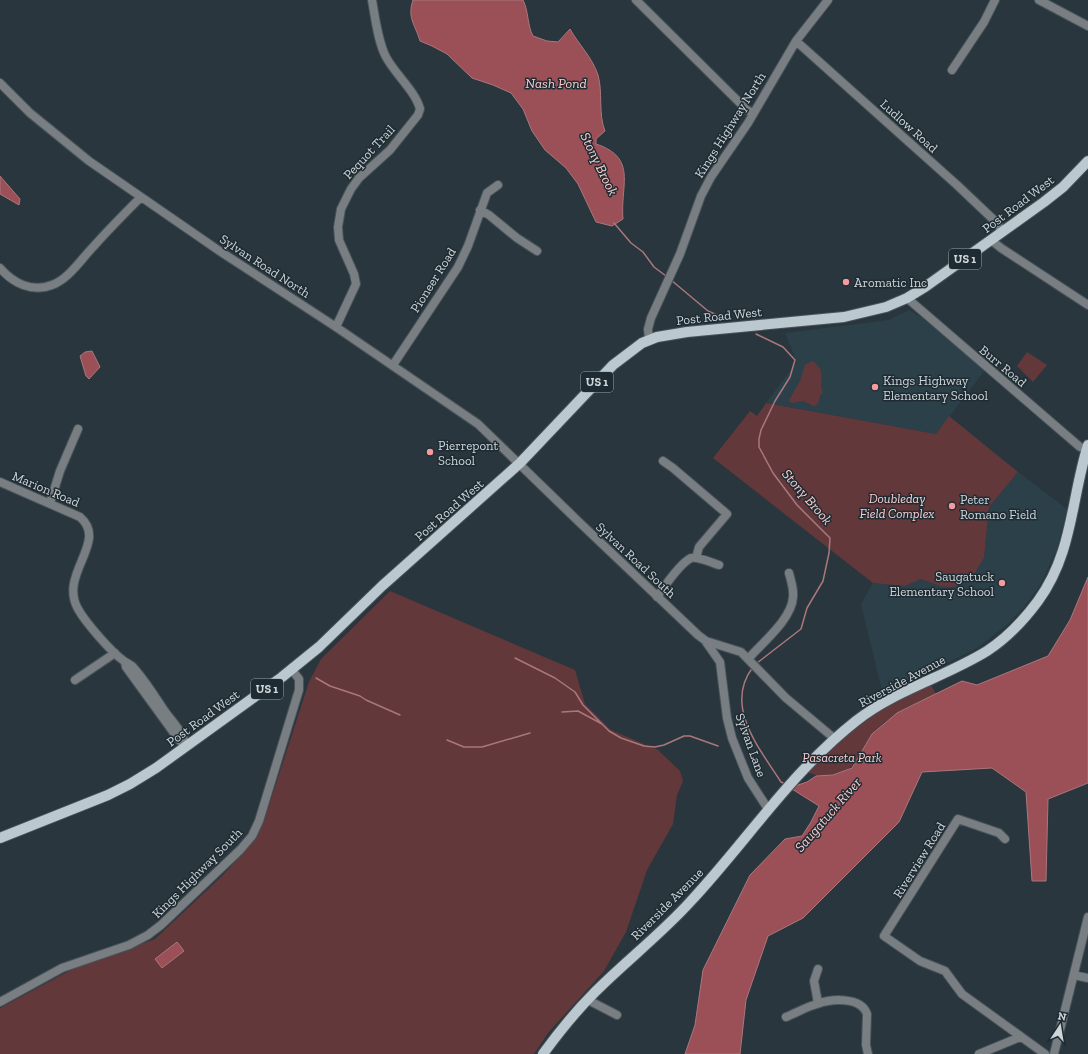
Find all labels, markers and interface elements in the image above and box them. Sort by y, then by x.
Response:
street label: Kings Highway North [691,69,769,181]
water label: Nash Pond [525,75,587,92]
street label: Ludlow Road [877,96,941,156]
street label: Pequot Trail [340,121,398,182]
water label: Stony Brook [576,130,622,198]
street label: Post Road West [979,172,1057,236]
street label: Sylvan Road North [217,231,313,301]
street label: Pioneer Road [407,245,459,315]
road number: US 1 [949,249,981,269]
place label: Aromatic Inc [854,275,927,290]
marker: Aromatic Inc [841,277,851,287]
street label: Post Road West [675,304,763,328]
street label: Burr Road [976,342,1030,390]
road number: US 1 [581,372,613,392]
place label: Kings Highway Elementary School [883,373,988,403]
marker: Kings Highway Elementary School [870,382,880,392]
place label: Pierrepont School [438,438,499,468]
marker: Pierrepont School [425,447,435,457]
water label: Stony Brook [778,466,836,528]
street label: Marion Road [10,468,82,510]
street label: Post Road West [412,476,486,544]
park label: Doubleday Field Complex [859,491,935,521]
place label: Peter Romano Field [960,492,1037,522]
marker: Peter Romano Field [947,501,957,511]
street label: Sylvan Road South [593,519,680,601]
place label: Saugatuck Elementary School [889,569,995,599]
marker: Saugatuck Elementary School [997,578,1007,588]
street label: Riverside Avenue [856,652,948,710]
road number: US 1 [251,679,283,699]
street label: Post Road West [164,687,242,749]
street label: Sylvan Lane [733,711,769,779]
park label: Pasacreta Park [802,750,882,765]
water label: Saugatuck River [791,774,865,856]
street label: Riverview Road [890,819,948,901]
street label: Kings Highway South [149,824,246,921]
street label: Riverside Avenue [628,865,706,943]
north arrow [1040,1006,1080,1046]
text: N [1057,1009,1068,1024]

